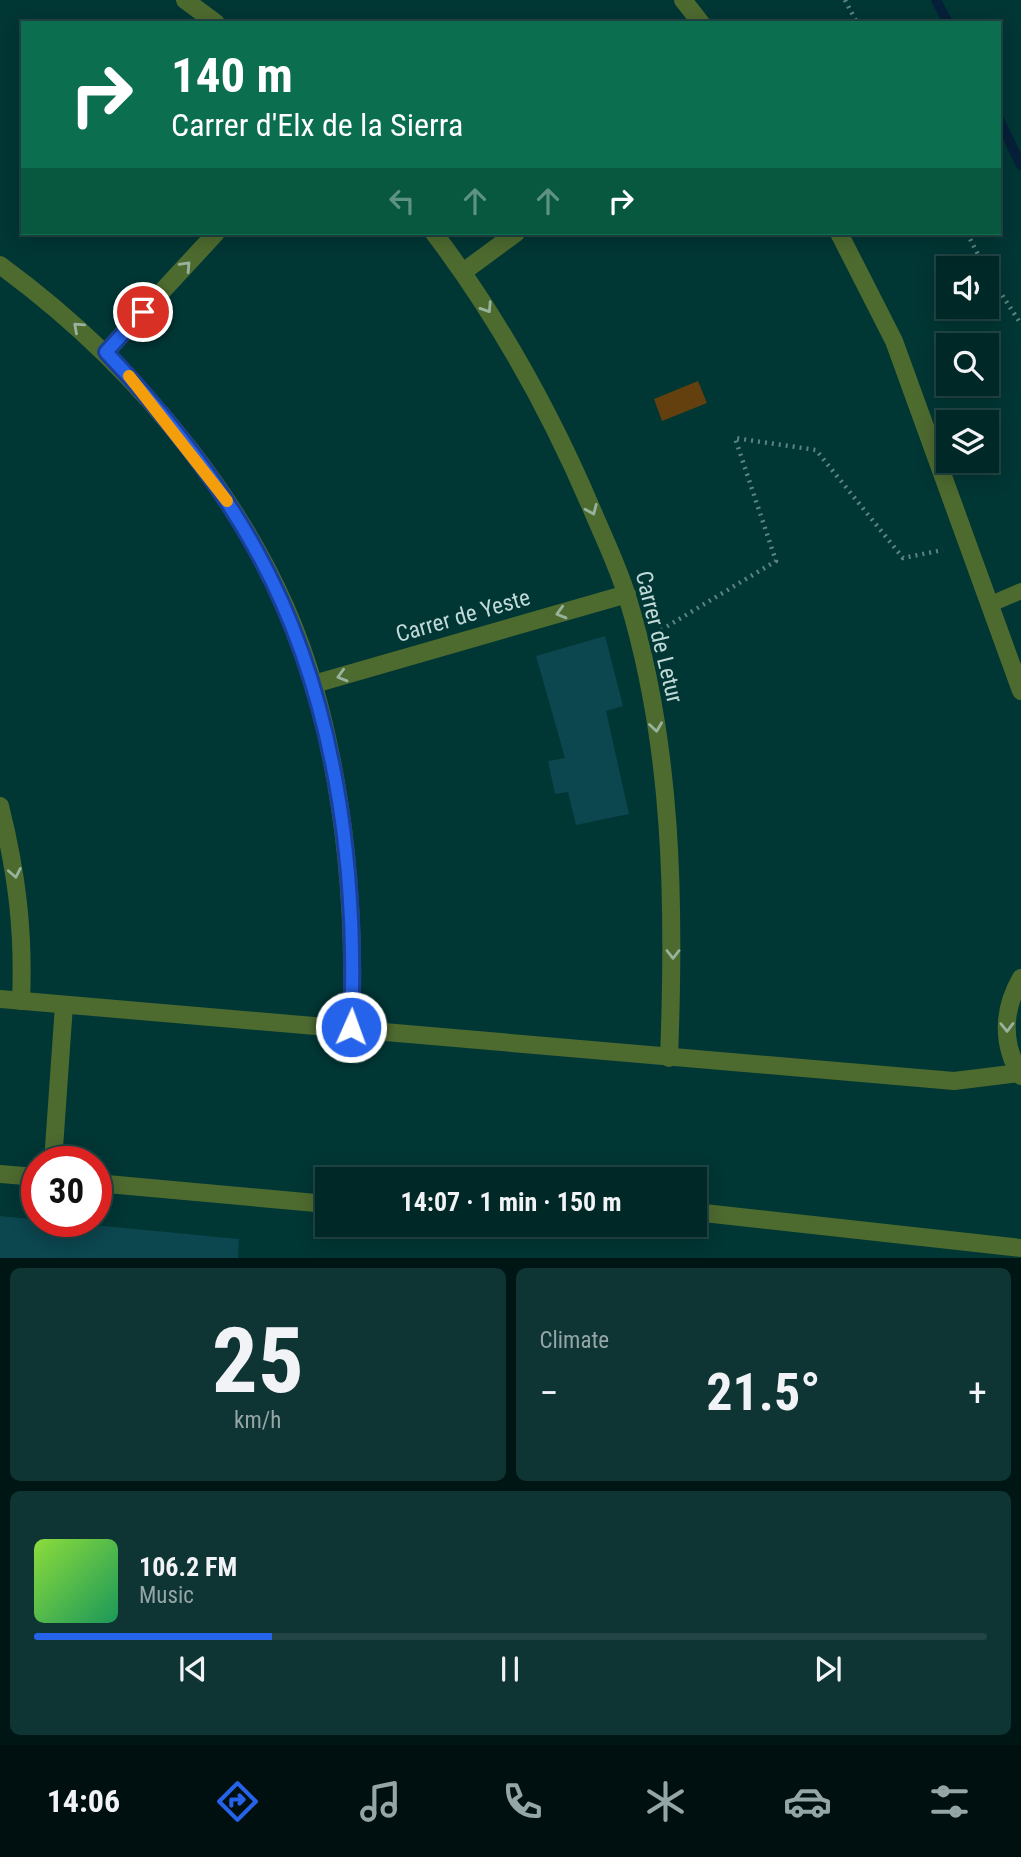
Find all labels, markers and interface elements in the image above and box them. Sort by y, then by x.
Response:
text: 140 m [171,47,293,104]
icon: right [56,49,147,140]
text: Carrer d'Elx de la Sierra [171,106,463,144]
icon: left [383,182,421,220]
icon: ahead [456,182,494,220]
icon: ahead [529,182,567,220]
icon: right [602,182,640,220]
map controls [936,256,999,473]
button: sound [936,256,999,319]
one-way arrow [177,261,190,274]
pin [113,282,173,342]
icon: arrive [124,293,162,331]
one-way arrow [479,301,492,314]
one-way arrow [74,323,87,335]
button: search [936,333,999,396]
button: layers [936,410,999,473]
one-way arrow [584,503,598,515]
street label: Carrer de Letur [630,568,688,706]
street label: Carrer de Yeste [393,584,533,648]
one-way arrow [555,605,567,620]
one-way arrow [337,667,349,682]
one-way arrow [648,722,663,733]
one-way arrow [7,867,22,879]
one-way arrow [665,949,681,960]
position arrow [314,990,388,1064]
one-way arrow [999,1022,1015,1033]
speed limit sign: 30 [21,1146,112,1237]
text: 14:07 · 1 min · 150 m [401,1187,621,1217]
text: 25 [212,1308,304,1414]
text: Climate [540,1327,609,1354]
text: 21.5° [706,1362,820,1423]
text: − [540,1371,559,1415]
text: + [968,1371,987,1415]
text: km/h [234,1407,281,1434]
text: 106.2 FM [139,1552,237,1582]
text: Music [139,1582,194,1609]
icon: previous [174,1650,212,1688]
icon: pause [491,1650,529,1688]
icon: next [809,1650,847,1688]
icon: directions [213,1777,262,1826]
icon: music [356,1777,405,1826]
icon: phone [498,1777,547,1826]
icon: climate [641,1777,690,1826]
icon: car [783,1777,832,1826]
icon: filters [925,1777,974,1826]
text: 14:06 [47,1782,120,1820]

